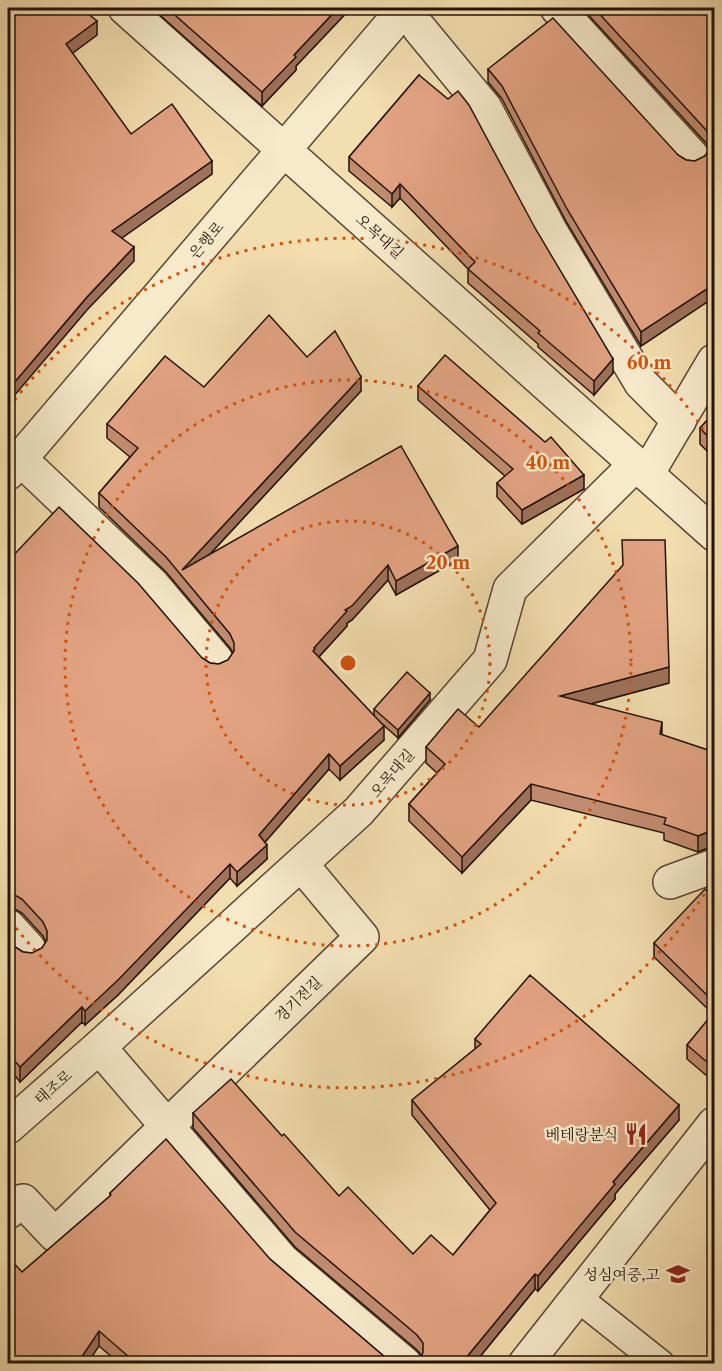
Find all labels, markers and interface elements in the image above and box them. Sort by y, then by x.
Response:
street label: 오목대길 [352,210,408,262]
street label: 은행로 [185,217,228,263]
text: 60 m [627,352,671,374]
text: 40 m [526,452,570,474]
text: 20 m [426,552,470,574]
centre of rings [338,653,358,673]
street label: 오목대길 [366,745,418,801]
street label: 경기전길 [271,972,325,1026]
street label: 태조로 [30,1065,76,1108]
restaurant icon: 베테랑분식 [623,1121,649,1147]
place label: 베테랑분식 [546,1125,618,1144]
school or university icon: 성심여중,고 [665,1261,691,1287]
place label: 성심여중,고 [584,1265,660,1284]

